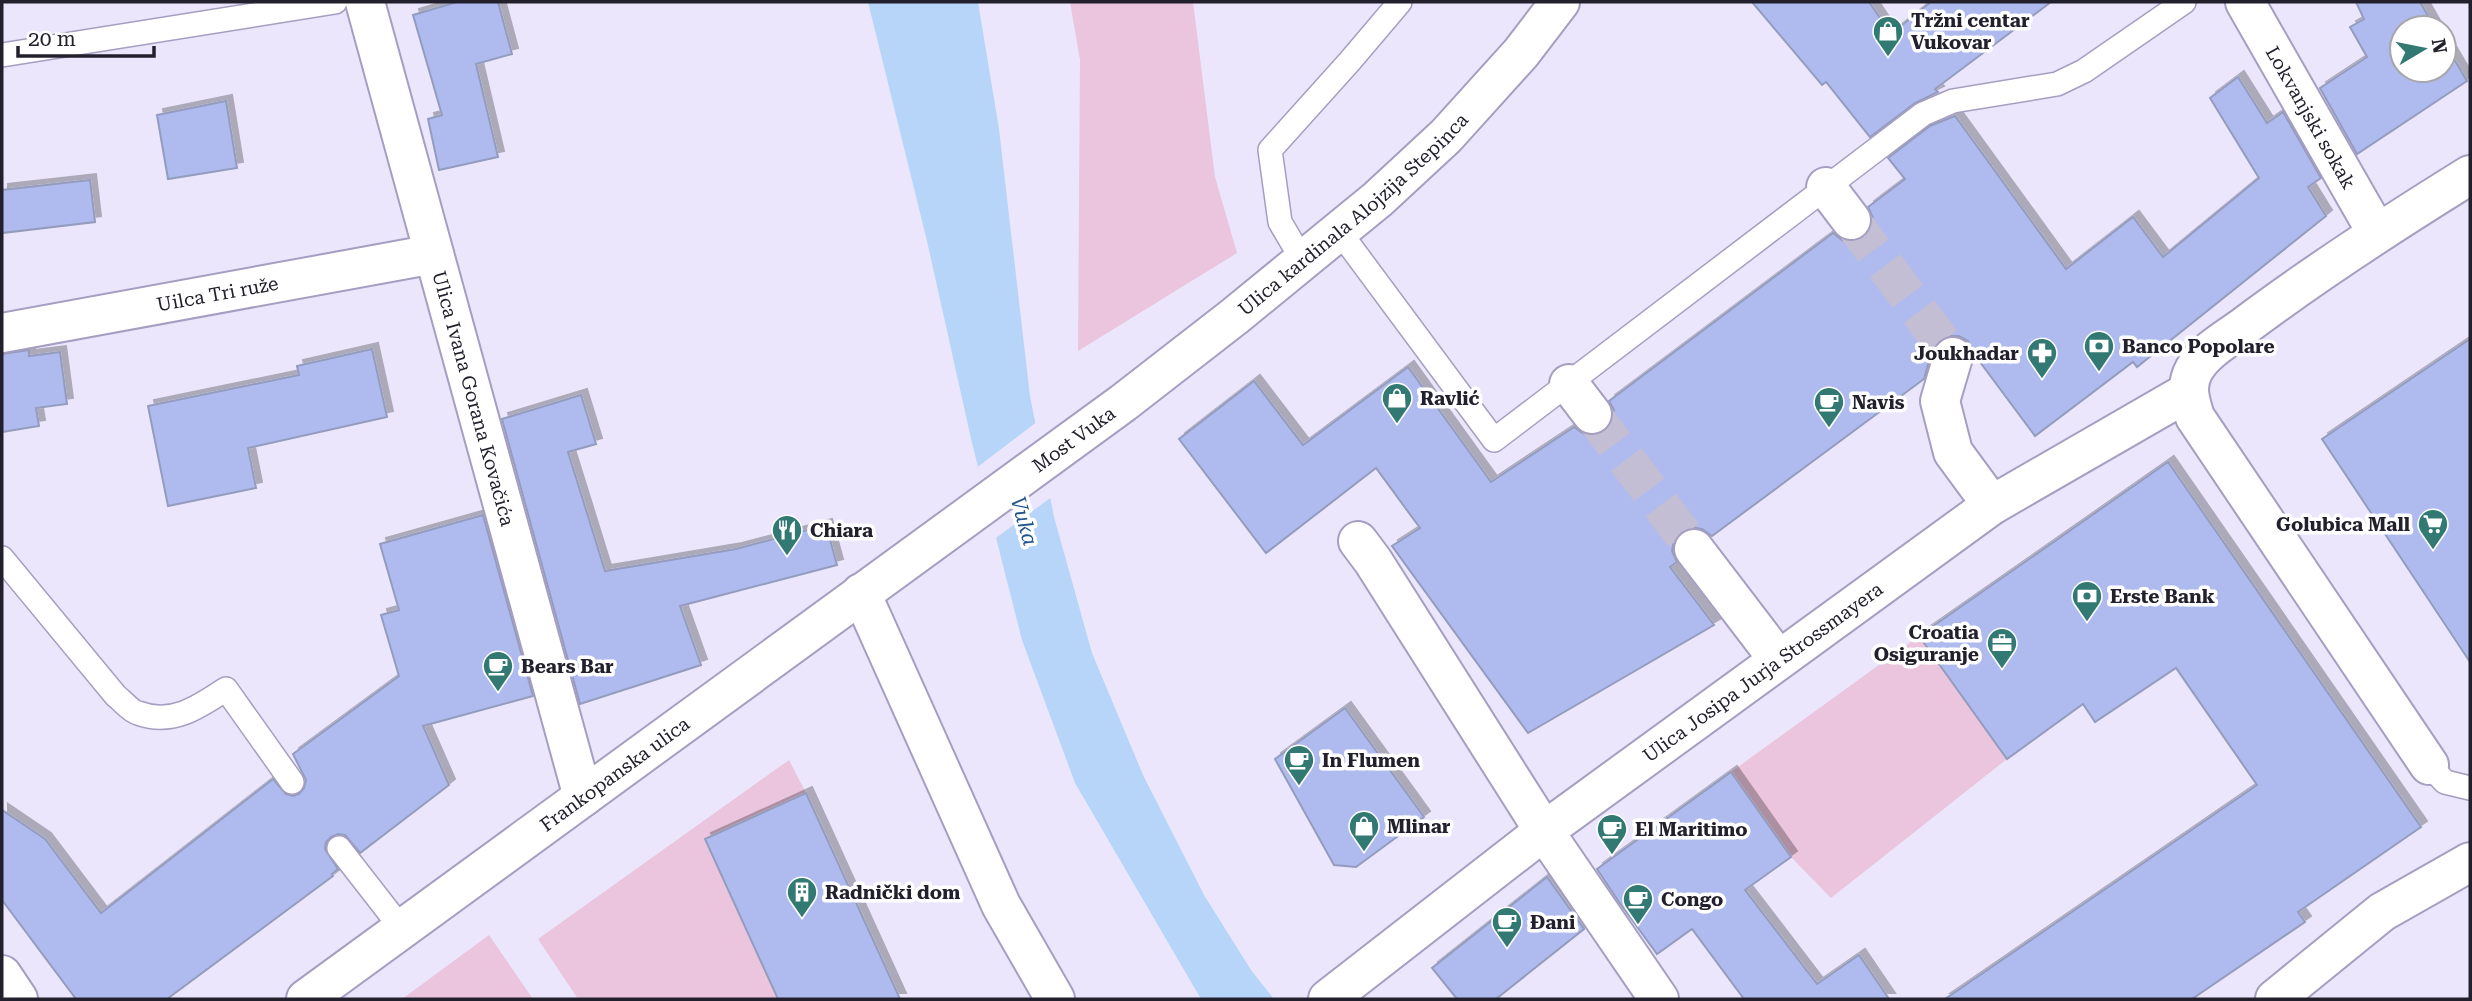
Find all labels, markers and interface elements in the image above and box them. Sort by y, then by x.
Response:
place label: Tržni centar Vukovar [1911,9,2030,54]
scale bar [18,14,154,58]
shop icon: Tržni centar Vukovar [1871,14,1905,58]
north arrow [2388,14,2458,84]
text: 20 m [28,27,76,51]
text: N [2427,37,2452,56]
street label: Lokvanjski sokak [2261,42,2361,193]
street label: Ulica kardinala Alojzija Stepinca [1233,108,1473,320]
street label: Ulica Ivana Gorana Kovačića [428,268,520,529]
street label: Uilca Tri ruže [155,271,280,316]
bank icon: Banco Popolare [2082,329,2116,373]
place label: Banco Popolare [2122,335,2275,358]
pharmacy icon: Joukhadar [2025,336,2059,380]
place label: Joukhadar [1914,342,2019,365]
shop icon: Ravlić [1380,381,1414,425]
cafe icon: Navis [1812,385,1846,429]
place label: Ravlić [1420,387,1480,410]
place label: Navis [1852,391,1905,414]
street label: Most Vuka [1028,401,1120,477]
water label: Vuka [1006,494,1042,548]
supermarket icon: Golubica Mall [2416,507,2450,551]
restaurant icon: Chiara [770,513,804,557]
place label: Golubica Mall [2276,513,2410,536]
place label: Chiara [810,519,873,542]
street label: Ulica Josipa Jurja Strossmayera [1638,577,1888,767]
bank icon: Erste Bank [2070,579,2104,623]
place label: Erste Bank [2110,585,2215,608]
place label: Croatia Osiguranje [1874,621,1979,666]
office icon: Croatia Osiguranje [1985,626,2019,670]
cafe icon: Bears Bar [481,649,515,693]
place label: Bears Bar [521,655,614,678]
street label: Frankopanska ulica [535,711,694,836]
cafe icon: In Flumen [1282,743,1316,787]
place label: In Flumen [1322,749,1420,772]
shop icon: Mlinar [1347,809,1381,853]
cafe icon: El Maritimo [1595,812,1629,856]
place label: Mlinar [1387,815,1451,838]
place label: El Maritimo [1635,818,1748,841]
building icon: Radnički dom [785,875,819,919]
place label: Radnički dom [825,881,961,904]
cafe icon: Congo [1621,882,1655,926]
place label: Congo [1661,888,1723,911]
cafe icon: Đani [1490,905,1524,949]
place label: Đani [1530,911,1575,934]

